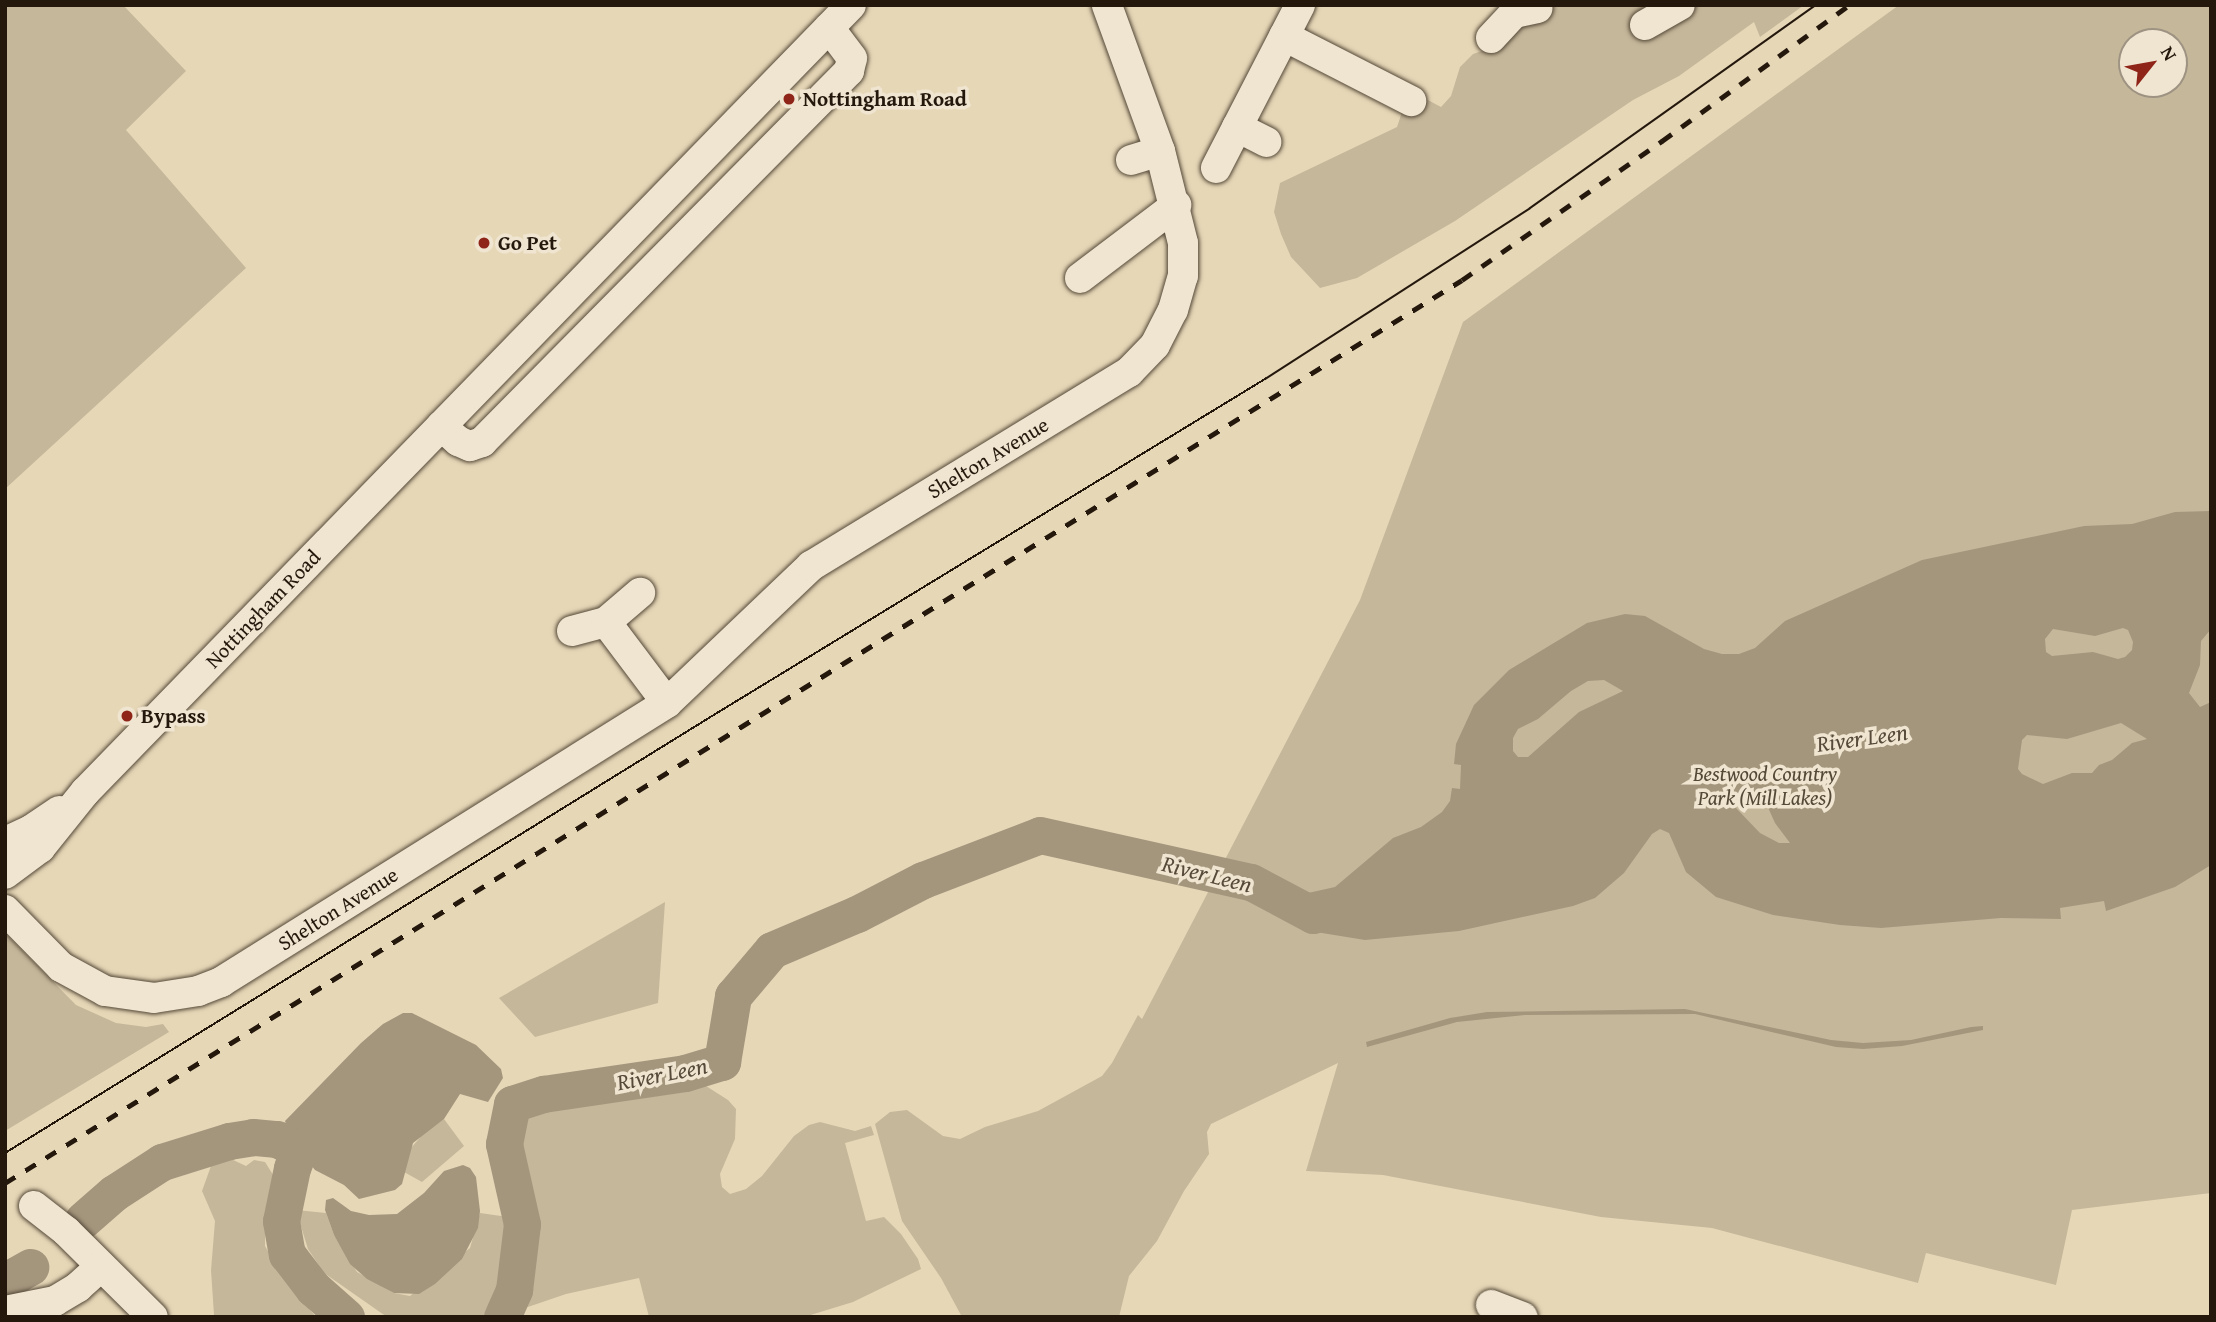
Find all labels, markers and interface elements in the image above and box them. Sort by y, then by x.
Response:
north arrow [2118,28,2188,98]
text: N [2154,41,2185,66]
place label: Nottingham Road [803,86,967,112]
marker: Nottingham Road [781,91,797,107]
place label: Go Pet [498,230,557,256]
marker: Go Pet [476,235,492,251]
street label: Shelton Avenue [923,412,1053,504]
street label: Nottingham Road [200,545,326,673]
place label: Bypass [141,703,206,729]
marker: Bypass [119,708,135,724]
water label: River Leen [1815,718,1909,758]
park label: Bestwood Country Park (Mill Lakes) [1693,761,1837,811]
water label: River Leen [1159,850,1255,898]
street label: Shelton Avenue [273,862,403,956]
water label: River Leen [614,1052,710,1096]

